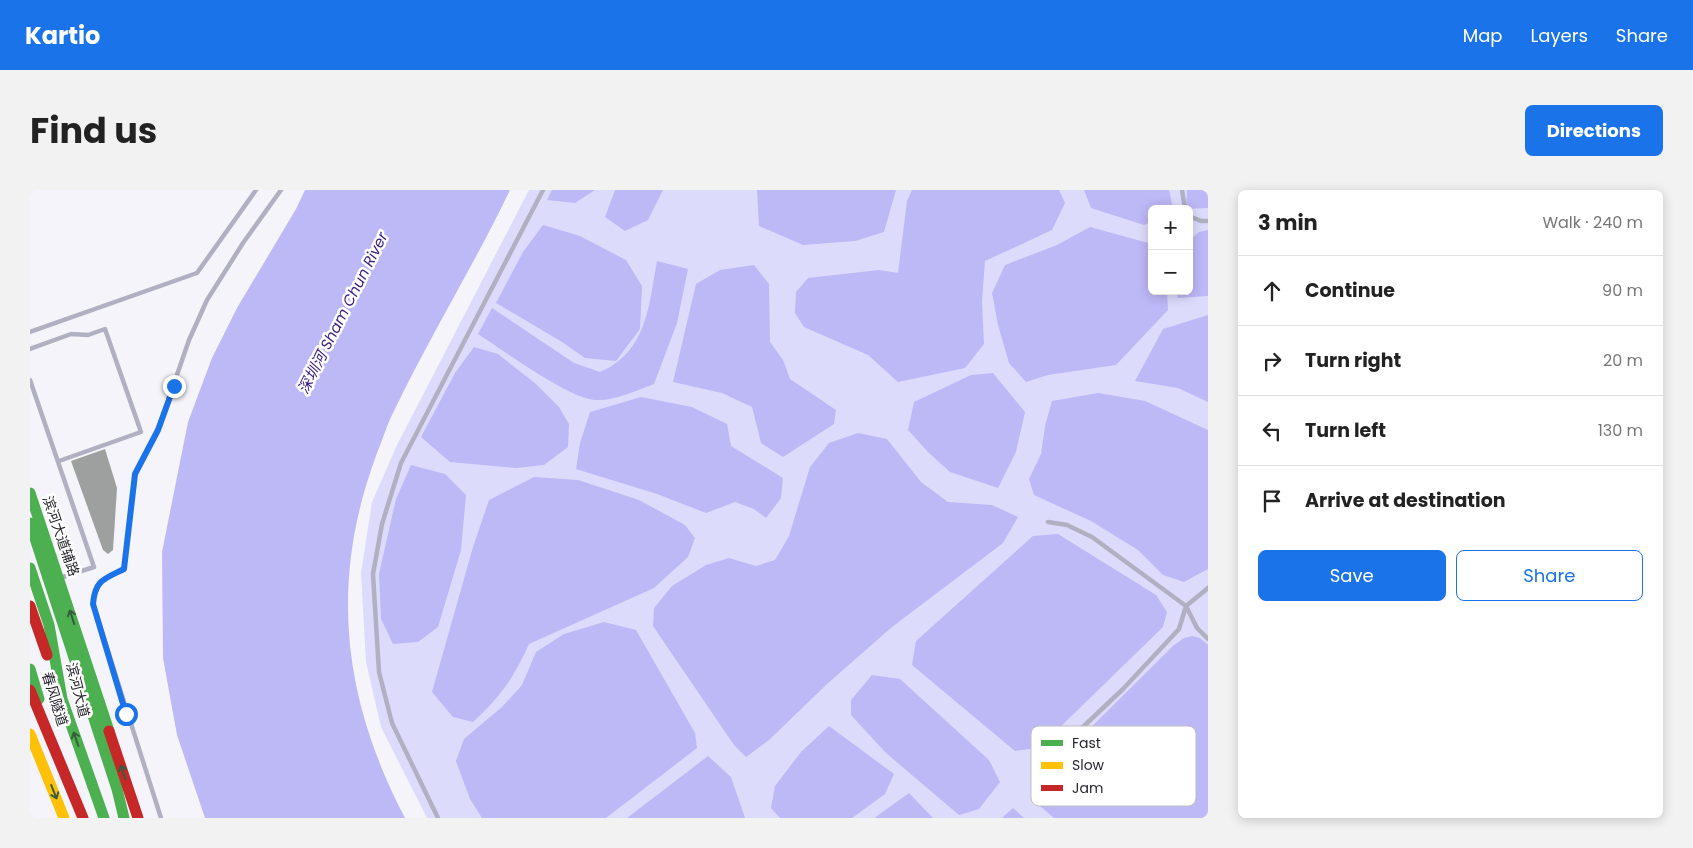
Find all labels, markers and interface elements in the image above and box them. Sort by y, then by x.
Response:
text: Kartio [25,19,100,52]
text: Map [1463,23,1503,48]
text: Layers [1531,23,1588,48]
text: Share [1616,23,1668,48]
button: Directions [1525,105,1663,156]
text: Find us [30,106,157,155]
map controls [1148,205,1193,295]
button: + [1148,205,1193,250]
text: 3 min [1258,208,1318,237]
text: Walk · 240 m [1542,211,1643,234]
water label: 深圳河 Sham Chun River [293,228,393,397]
button: − [1148,250,1193,295]
icon: ahead [1258,277,1286,305]
text: Continue [1305,277,1395,304]
text: 90 m [1602,279,1643,302]
icon: right [1258,347,1286,375]
text: Turn right [1305,347,1401,374]
text: 20 m [1603,349,1643,372]
route end [163,375,186,398]
icon: left [1258,417,1286,445]
text: Turn left [1305,417,1386,444]
text: 130 m [1598,419,1643,442]
icon: arrive [1258,487,1286,515]
text: Arrive at destination [1305,487,1506,514]
street label: 滨河大道辅路 [38,493,84,579]
button: Save [1258,550,1446,601]
button: Share [1456,550,1643,601]
one-way arrow [67,609,77,625]
street label: 滨河大道 [62,660,94,720]
street label: 春风隧道 [37,669,73,729]
route start [115,703,138,726]
legend [1031,726,1196,806]
one-way arrow [71,732,80,747]
text: Fast [1072,733,1101,753]
text: Slow [1072,755,1105,775]
one-way arrow [117,764,127,780]
text: Jam [1072,778,1103,798]
one-way arrow [50,784,59,799]

